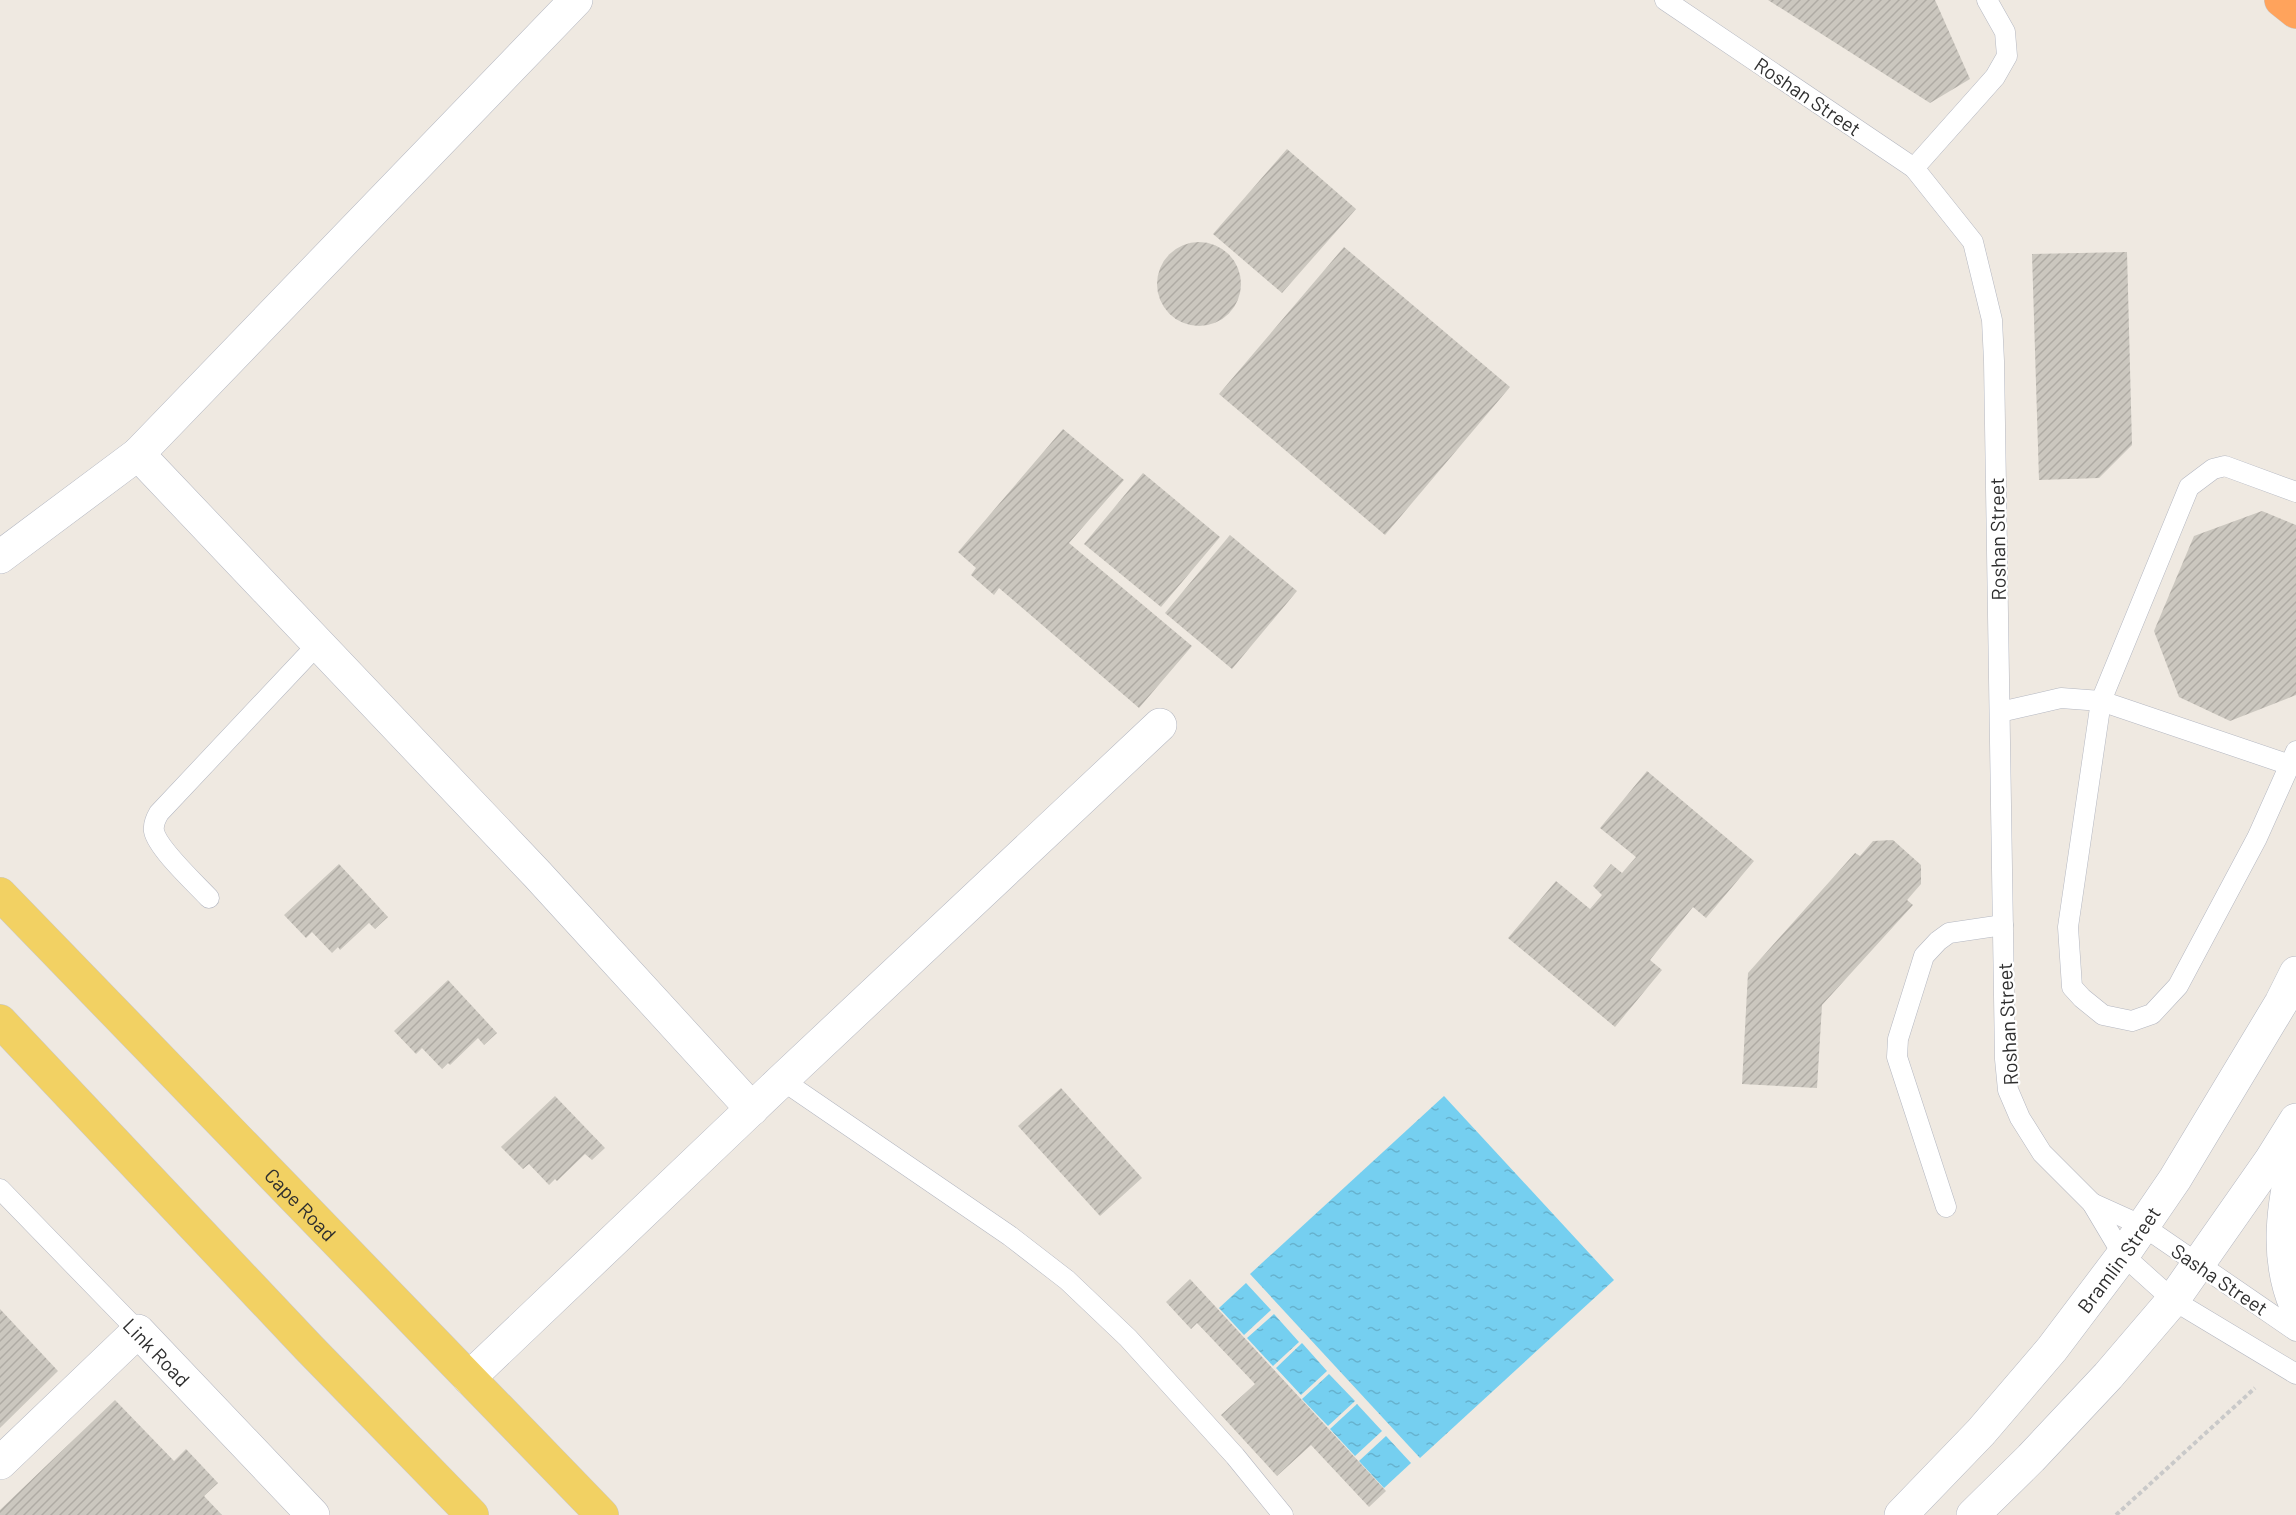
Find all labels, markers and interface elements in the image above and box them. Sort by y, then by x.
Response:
street label: Roshan Street [1750,52,1866,140]
street label: Roshan Street [1984,477,2010,601]
street label: Roshan Street [1992,962,2022,1086]
street label: Cape Road [260,1163,341,1246]
street label: Bramlin Street [2072,1202,2165,1317]
street label: Sasha Street [2167,1238,2273,1320]
street label: Link Road [119,1313,195,1391]

